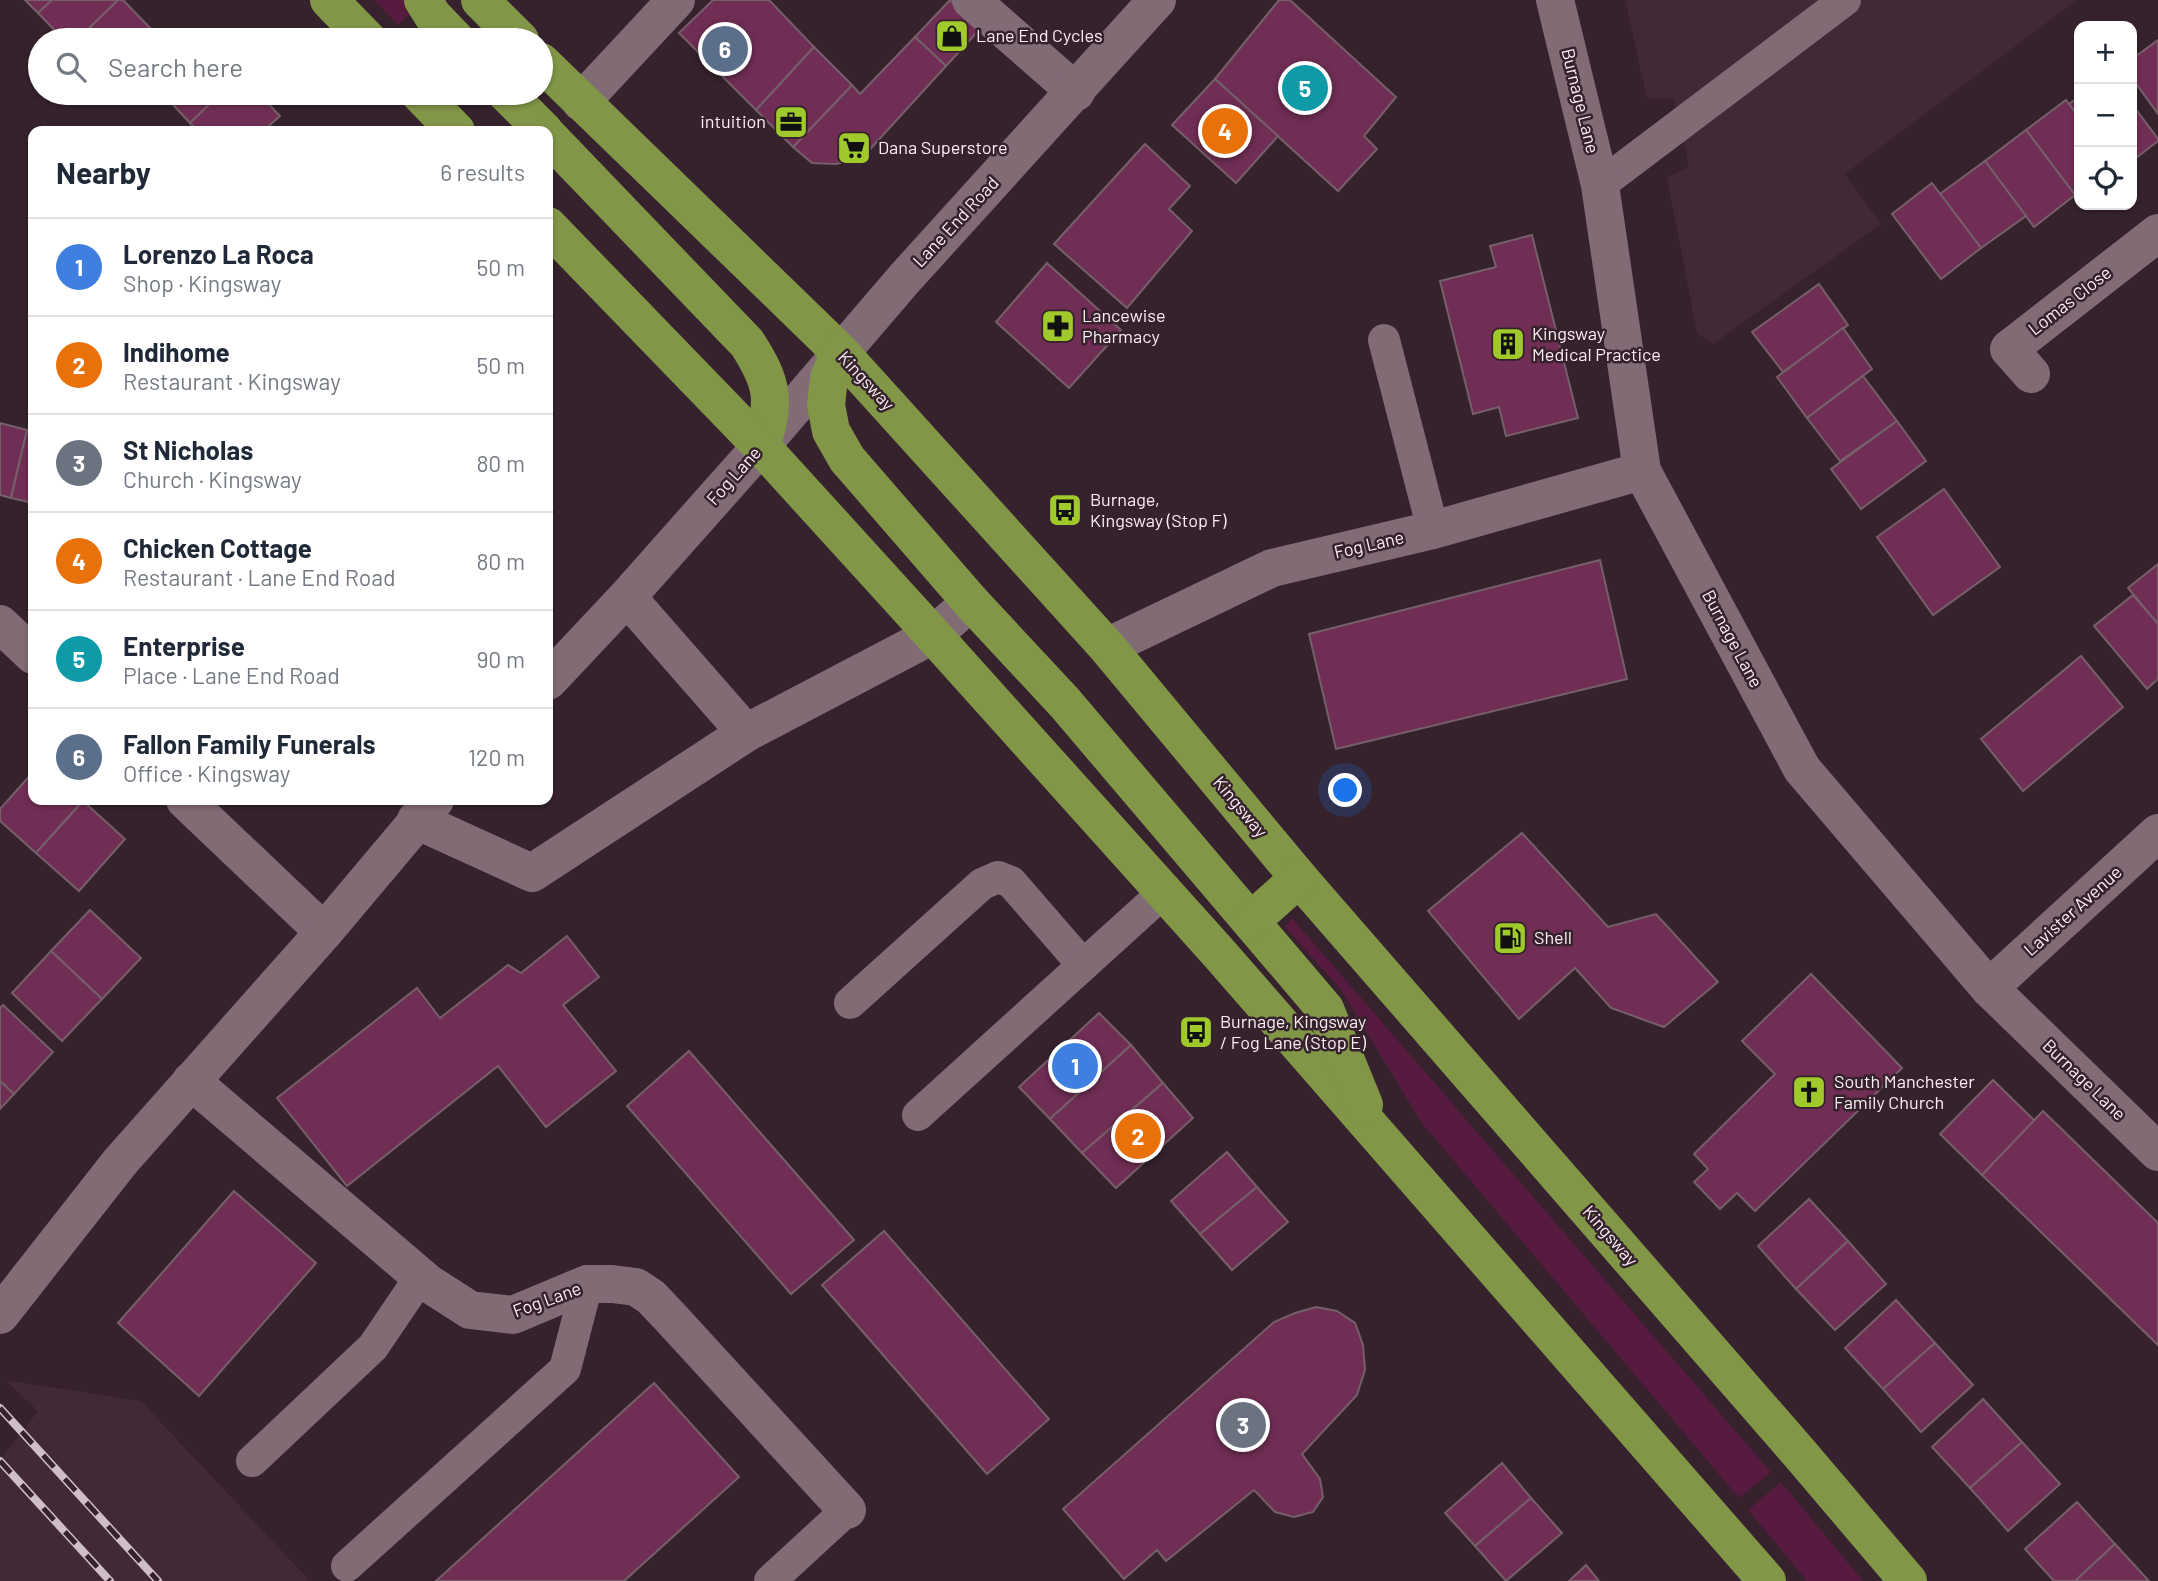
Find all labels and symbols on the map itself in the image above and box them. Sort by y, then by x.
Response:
shop icon: Lane End Cycles [933,17,971,55]
pin: 6 [702,23,748,75]
place label: Lane End Cycles [976,24,1103,46]
street label: Burnage Lane [1557,46,1605,156]
pin: 5 [1282,62,1328,114]
office icon: intuition [772,103,810,141]
pin: 4 [1202,105,1248,157]
place label: intuition [700,110,766,132]
supermarket icon: Dana Superstore [835,129,873,167]
place label: Dana Superstore [878,136,1008,158]
street label: Lane End Road [908,171,1003,271]
street label: Lomas Close [2023,261,2115,340]
place label: Lancewise Pharmacy [1082,304,1165,347]
pharmacy icon: Lancewise Pharmacy [1039,307,1077,345]
place label: Kingsway Medical Practice [1532,322,1661,365]
building icon: Kingsway Medical Practice [1489,325,1527,363]
street label: Kingsway [834,346,900,415]
street label: Fog Lane [701,442,765,509]
place label: Burnage, Kingsway (Stop F) [1090,488,1227,531]
bus stop icon: Burnage, Kingsway (Stop F) [1046,491,1084,529]
street label: Fog Lane [1332,525,1406,563]
street label: Burnage Lane [1698,586,1768,691]
street label: Kingsway [1209,771,1273,841]
your location [1328,773,1362,807]
street label: Lavister Avenue [2019,860,2126,960]
fuel station icon: Shell [1491,919,1529,957]
place label: Shell [1534,926,1572,948]
place label: Burnage, Kingsway / Fog Lane (Stop E) [1220,1010,1366,1053]
bus stop icon: Burnage, Kingsway / Fog Lane (Stop E) [1177,1013,1215,1051]
street label: Burnage Lane [2038,1034,2131,1125]
pin: 1 [1052,1040,1098,1092]
place label: South Manchester Family Church [1834,1070,1975,1113]
church icon: South Manchester Family Church [1790,1073,1828,1111]
pin: 2 [1115,1110,1161,1162]
street label: Kingsway [1578,1201,1643,1270]
street label: Fog Lane [509,1277,584,1322]
pin: 3 [1220,1399,1266,1451]

